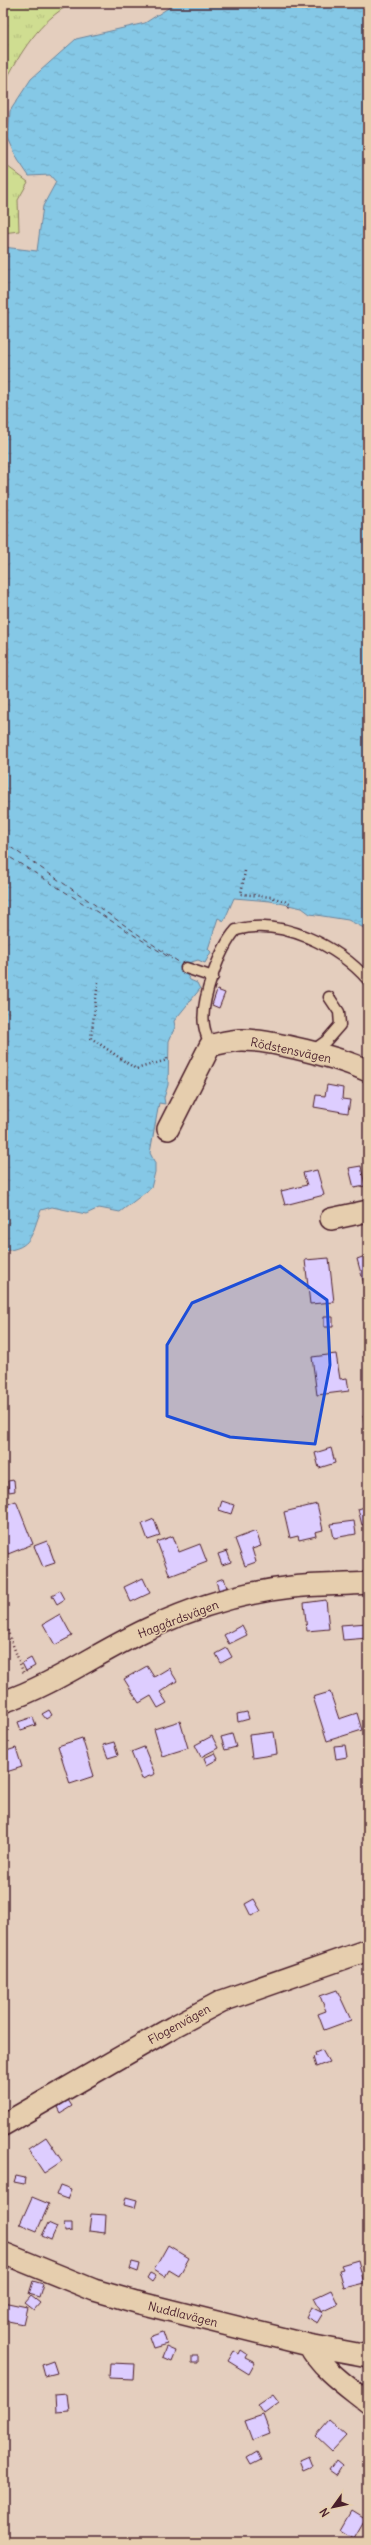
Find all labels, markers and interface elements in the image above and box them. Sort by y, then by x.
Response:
street label: Rödstensvägen [249,1034,333,1066]
street label: Haggårdsvägen [135,1597,221,1641]
street label: Flogenvägen [145,2001,213,2047]
street label: Nuddlavägen [146,2298,220,2330]
north arrow [313,2487,353,2527]
text: N [317,2505,333,2519]

